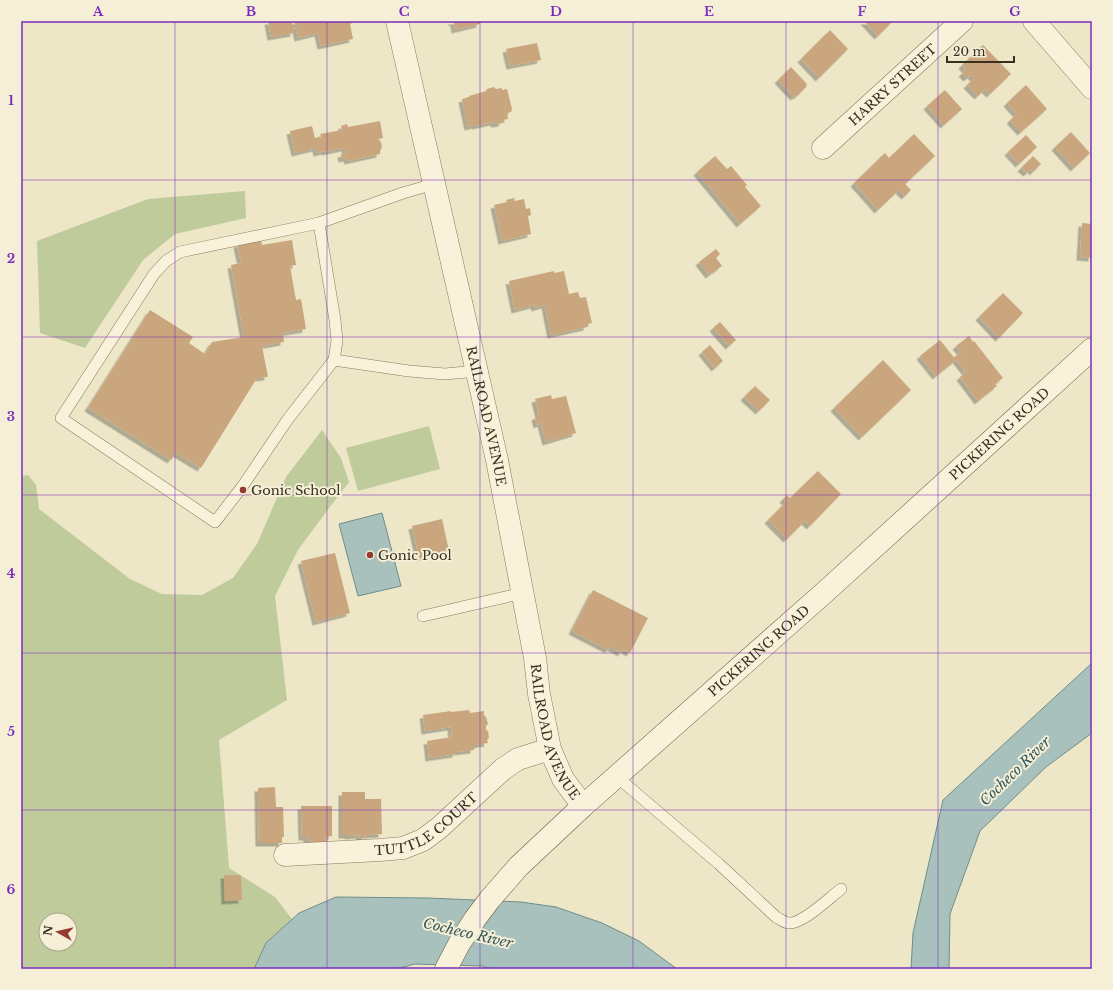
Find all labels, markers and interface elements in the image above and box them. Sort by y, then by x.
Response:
text: A [92,3,104,20]
text: B [246,3,256,20]
text: C [399,3,410,20]
text: D [550,3,562,20]
text: E [704,3,714,20]
text: F [858,3,867,20]
text: G [1009,3,1021,20]
scale bar [947,38,1014,64]
street label: HARRY STREET [845,40,941,129]
text: 20 m [953,44,985,59]
text: 1 [8,92,14,109]
text: 2 [7,250,15,267]
street label: RAILROAD AVENUE [462,344,510,487]
street label: PICKERING ROAD [946,384,1053,484]
text: 3 [7,408,15,425]
place label: Gonic School [251,482,340,499]
marker: Gonic School [238,485,248,495]
place label: Gonic Pool [378,547,452,564]
marker: Gonic Pool [365,550,375,560]
text: 4 [7,565,16,582]
street label: PICKERING ROAD [705,602,813,700]
street label: RAILROAD AVENUE [527,663,583,803]
text: 5 [7,723,15,740]
water label: Cocheco River [976,732,1055,809]
street label: TUTTLE COURT [374,789,481,859]
text: 6 [7,881,16,898]
north arrow [38,912,78,952]
water label: Cocheco River [421,914,515,952]
text: N [40,924,56,937]

